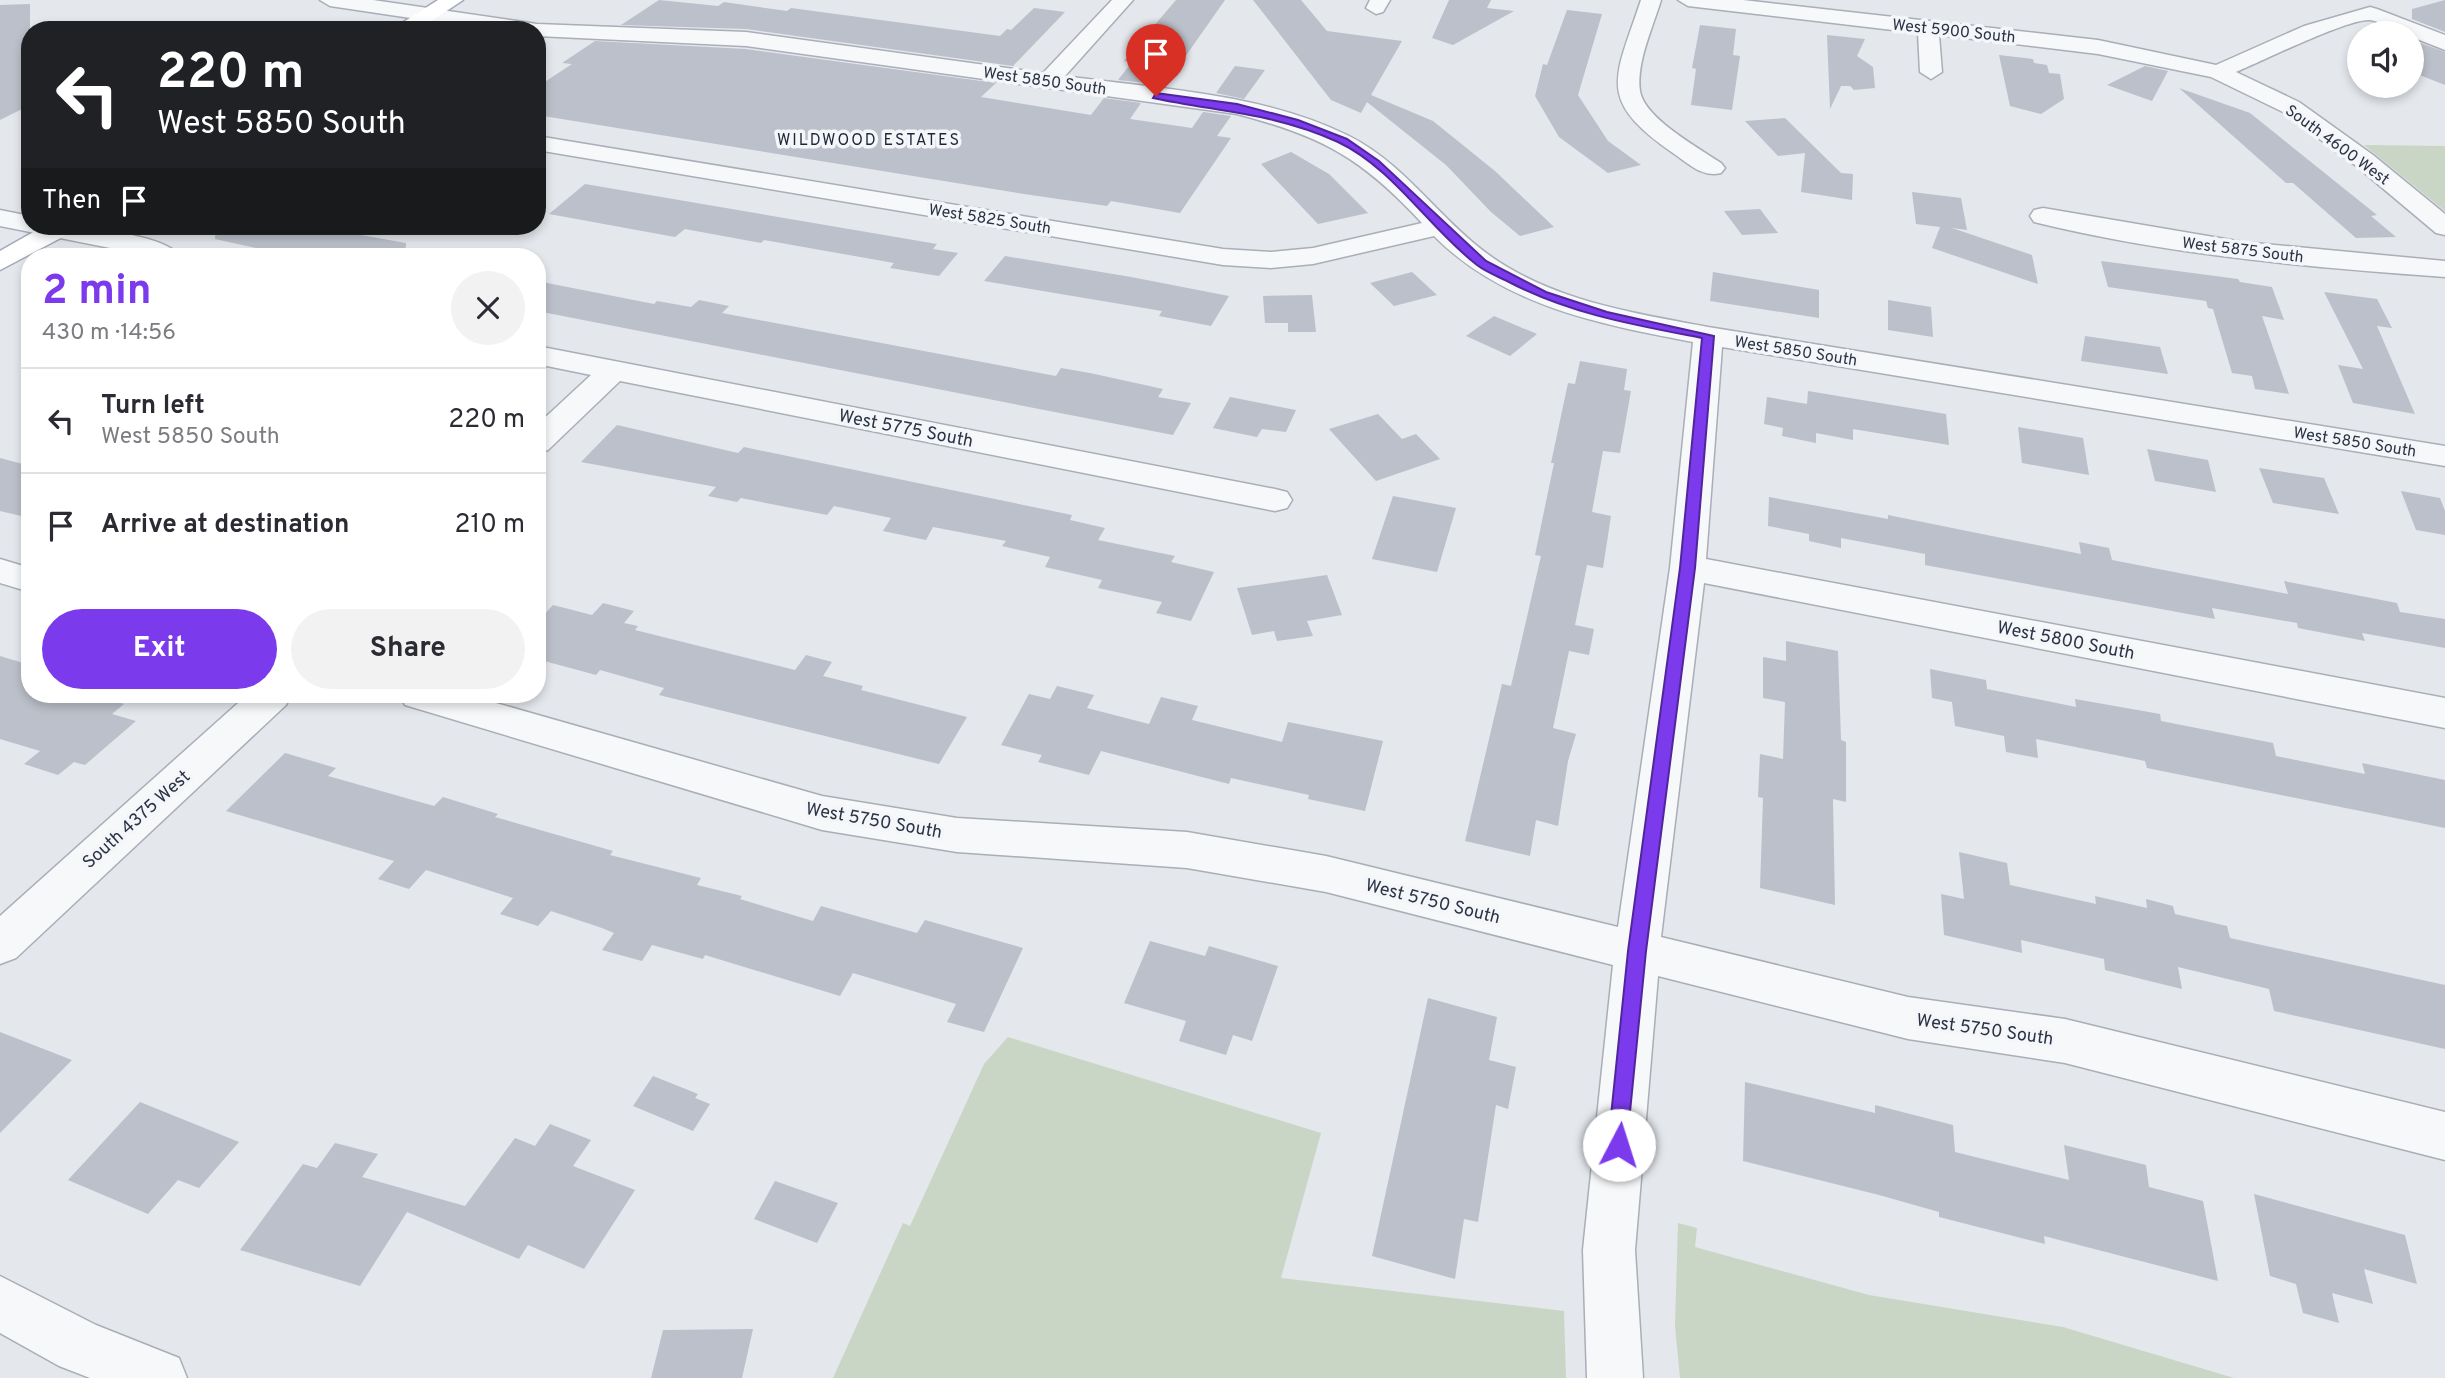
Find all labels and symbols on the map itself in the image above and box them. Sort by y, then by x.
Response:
street label: West 5900 South [1891,16,2017,48]
pin [1126,24,1186,96]
street label: West 5850 South [982,63,1108,101]
street label: South 4600 West [2281,101,2393,190]
district label: WILDWOOD ESTATES [777,131,961,151]
street label: West 5825 South [927,200,1052,240]
street label: West 5875 South [2181,234,2305,268]
street label: West 5850 South [1733,332,1859,372]
street label: West 5775 South [836,405,975,454]
street label: West 5850 South [2292,423,2418,463]
street label: West 5800 South [1995,617,2137,666]
street label: South 4375 West [78,766,196,875]
street label: West 5750 South [804,798,944,845]
street label: West 5750 South [1363,875,1502,930]
street label: West 5750 South [1915,1009,2055,1051]
position arrow [1582,1108,1656,1182]

